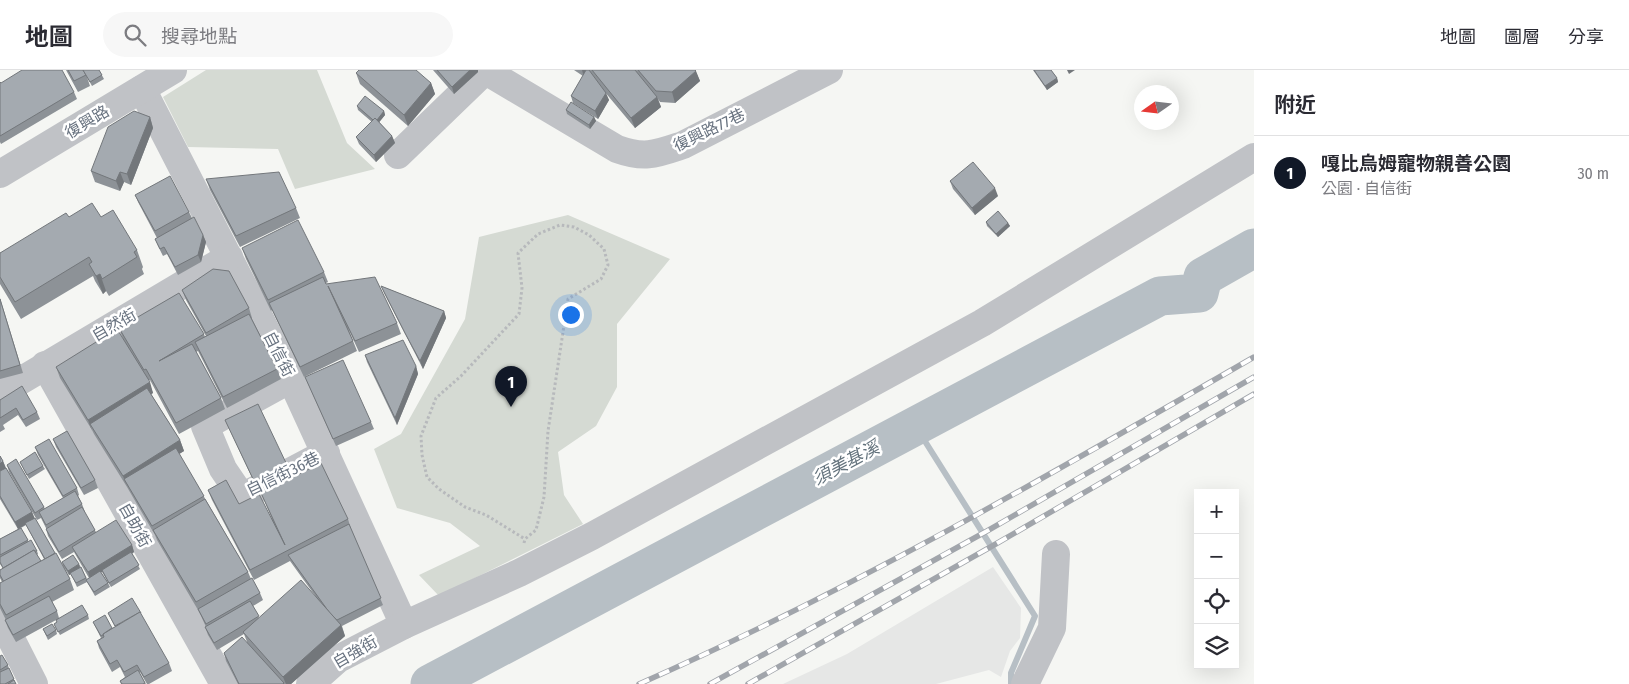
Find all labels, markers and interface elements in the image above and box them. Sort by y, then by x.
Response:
search box [103,12,453,57]
icon: search [121,21,149,49]
text: 地圖 [25,23,73,51]
text: 搜尋地點 [161,25,237,48]
text: 地圖 [1440,26,1476,48]
text: 圖層 [1504,26,1540,48]
text: 分享 [1568,26,1604,48]
north arrow [1134,85,1179,130]
text: 附近 [1274,92,1316,118]
street label: 復興路 [62,101,112,143]
street label: 復興路77巷 [670,105,748,155]
text: 嘎比烏姆寵物親善公園 [1321,152,1511,175]
text: 1 [1287,164,1293,183]
text: 30 m [1577,164,1609,183]
text: 公園 · 自信街 [1321,179,1412,198]
your location [558,302,584,328]
street label: 自然街 [88,305,140,345]
street label: 自信街 [260,328,298,380]
pin: 1 [495,366,527,407]
water label: 須美基溪 [809,435,886,490]
street label: 自信街36巷 [243,448,323,500]
map controls [1194,489,1239,669]
button: + [1194,489,1239,534]
street label: 自助街 [115,499,155,551]
button: − [1194,534,1239,579]
button: locate [1194,579,1239,624]
button: layers [1194,624,1239,669]
street label: 自強街 [329,632,381,672]

